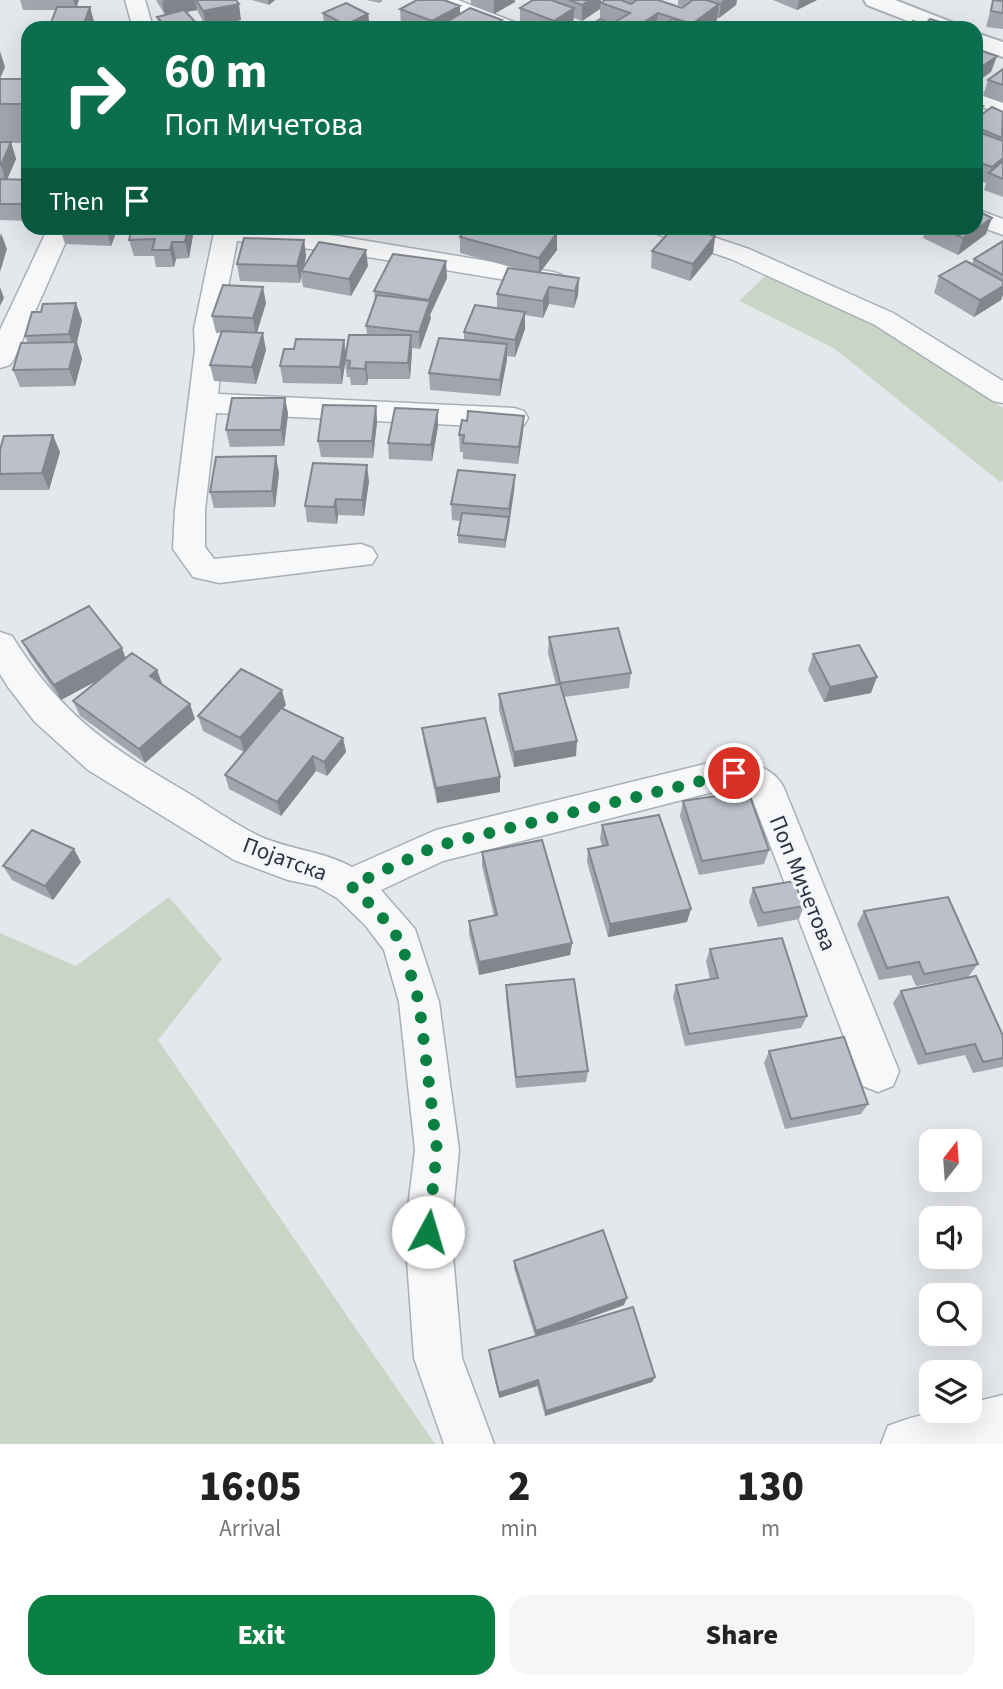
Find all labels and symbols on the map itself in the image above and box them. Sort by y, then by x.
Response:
pin [704,743,764,803]
street label: Поп Мичетова [761,810,845,956]
street label: Појатска [238,828,332,890]
north arrow [919,1129,982,1192]
position arrow [391,1195,465,1269]

